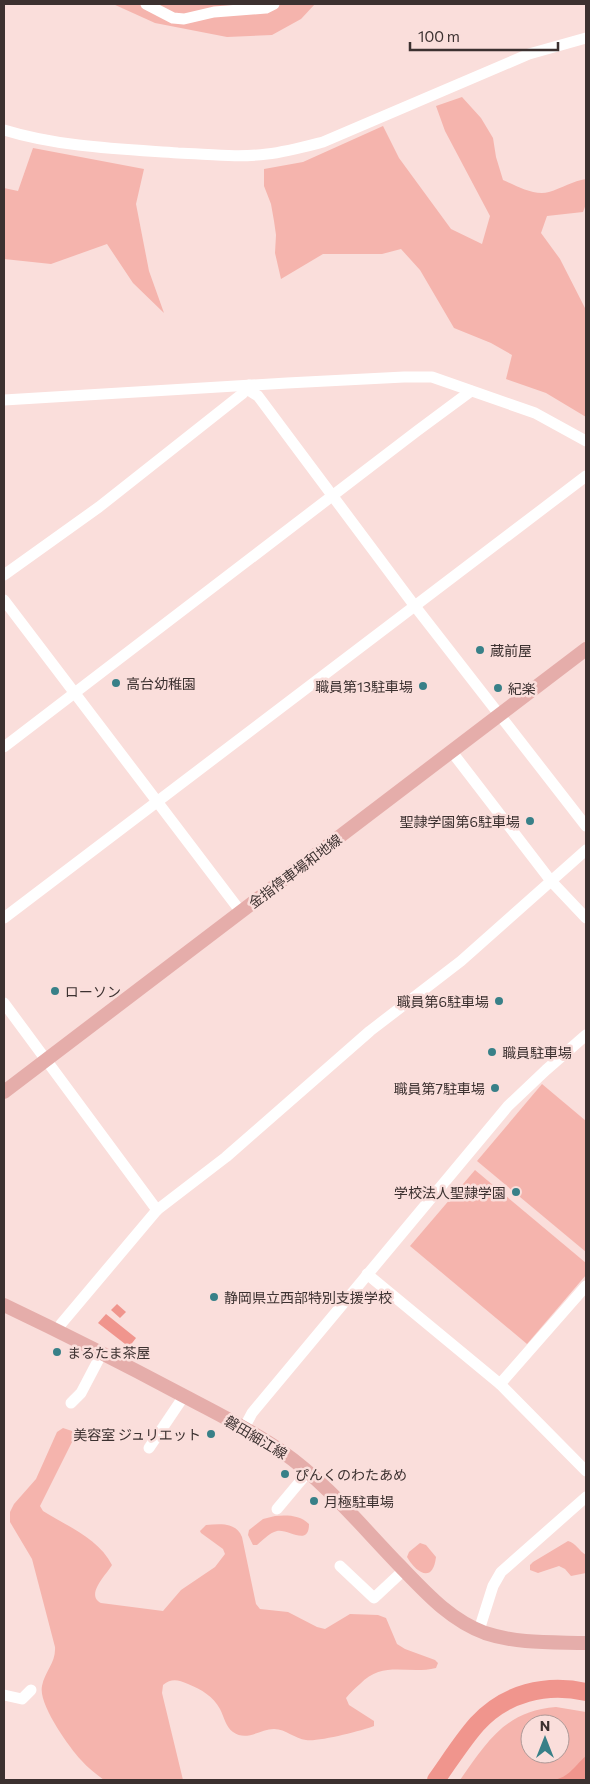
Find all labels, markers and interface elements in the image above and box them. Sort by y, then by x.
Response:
scale bar [410,20,558,52]
text: 100 m [418,27,460,45]
place label: 蔵前屋 [490,642,532,659]
marker: 蔵前屋 [474,644,486,656]
place label: 高台幼稚園 [126,675,196,692]
marker: 高台幼稚園 [110,677,122,689]
place label: 職員第13駐車場 [315,678,413,695]
marker: 職員第13駐車場 [417,680,429,692]
place label: 紀楽 [508,680,536,697]
marker: 紀楽 [492,682,504,694]
place label: 聖隷学園第6駐車場 [400,813,520,830]
marker: 聖隷学園第6駐車場 [524,815,536,827]
street label: 金指停車場和地線 [245,831,345,911]
place label: ローソン [65,983,121,1000]
marker: ローソン [49,985,61,997]
place label: 職員第6駐車場 [397,993,489,1010]
marker: 職員第6駐車場 [493,995,505,1007]
place label: 職員駐車場 [502,1044,572,1061]
marker: 職員駐車場 [486,1046,498,1058]
place label: 職員第7駐車場 [394,1080,485,1097]
marker: 職員第7駐車場 [489,1082,501,1094]
place label: 学校法人聖隷学園 [394,1184,506,1201]
marker: 学校法人聖隷学園 [510,1186,522,1198]
place label: 静岡県立西部特別支援学校 [224,1289,392,1306]
marker: 静岡県立西部特別支援学校 [208,1291,220,1303]
place label: まるたま茶屋 [67,1344,151,1361]
marker: まるたま茶屋 [51,1346,63,1358]
street label: 磐田細江線 [222,1412,290,1462]
place label: 美容室 ジュリエット [73,1426,201,1443]
marker: 美容室 ジュリエット [205,1428,217,1440]
place label: ぴんくのわたあめ [295,1466,407,1483]
marker: ぴんくのわたあめ [279,1468,291,1480]
place label: 月極駐車場 [324,1493,394,1510]
marker: 月極駐車場 [308,1495,320,1507]
north arrow [520,1714,570,1764]
text: N [540,1717,550,1734]

